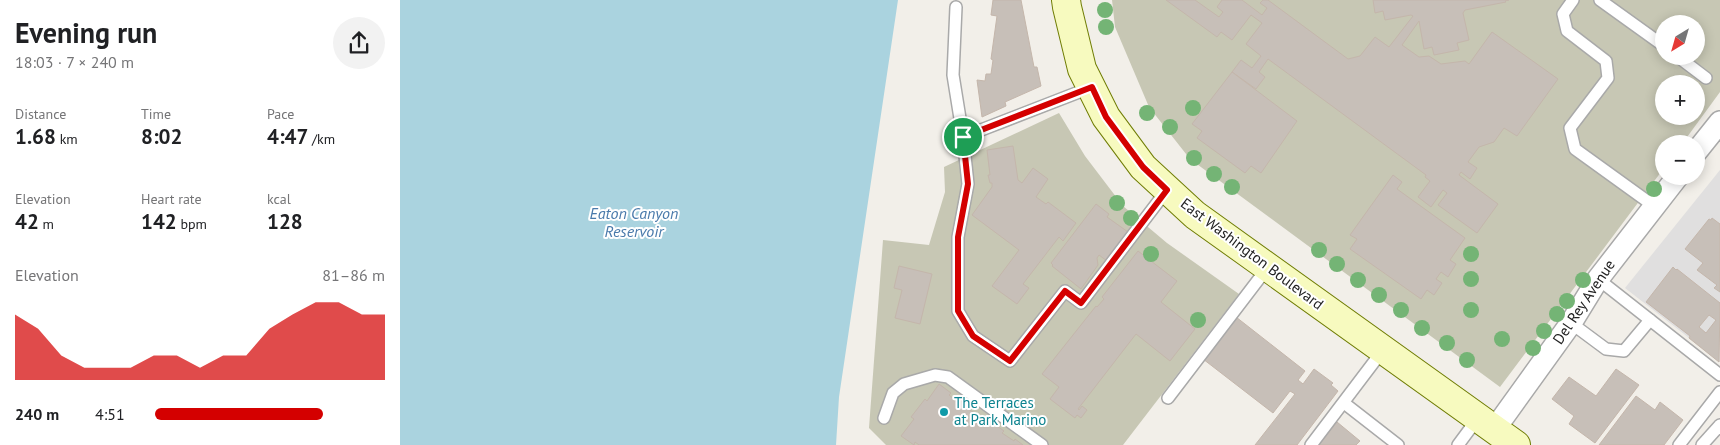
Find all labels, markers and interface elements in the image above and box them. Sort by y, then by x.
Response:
text: Evening run [15,14,157,51]
north arrow [1655,15,1705,65]
map controls [1655,15,1705,185]
button: share [333,17,385,69]
text: 18:03 · 7 × 240 m [15,52,134,72]
button: + [1655,75,1705,125]
text: Distance [15,105,66,123]
text: Time [141,105,171,123]
text: Pace [267,105,294,123]
pin [942,116,984,158]
text: 1.68 [15,123,56,150]
text: 8:02 [141,123,182,150]
text: 4:47 [267,123,308,150]
icon: arrive [949,123,977,151]
text: km [56,130,78,148]
text: /km [308,130,335,148]
button: − [1655,135,1705,185]
text: Elevation [15,190,71,208]
text: Heart rate [141,190,202,208]
text: kcal [267,190,291,208]
street label: East Washington Boulevard [1177,194,1328,314]
water label: Eaton Canyon Reservoir [590,203,678,241]
text: 42 [15,208,39,235]
text: 142 [141,208,177,235]
text: 128 [267,208,303,235]
text: m [39,215,54,233]
text: bpm [177,215,207,233]
street label: Del Rey Avenue [1548,256,1619,348]
text: Elevation [15,265,79,285]
text: 81–86 m [322,265,385,285]
place label: The Terraces at Park Marino [954,393,1046,429]
text: 240 m [15,404,59,424]
text: 4:51 [95,404,125,424]
marker: The Terraces at Park Marino [938,406,950,418]

